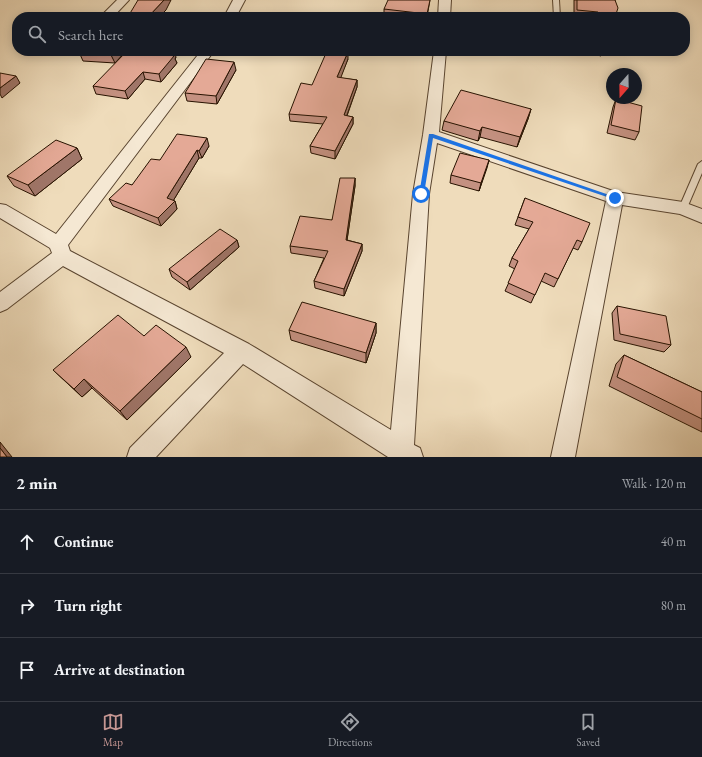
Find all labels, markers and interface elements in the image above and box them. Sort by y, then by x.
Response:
search box [12,12,690,56]
icon: search [26,23,48,45]
text: Search here [58,25,123,44]
north arrow [606,68,642,104]
route start [412,185,430,203]
route end [606,189,624,207]
text: 2 min [16,472,57,494]
text: Walk · 120 m [622,475,686,492]
icon: ahead [16,531,38,553]
text: Continue [54,532,114,551]
text: 40 m [661,533,686,550]
icon: right [16,595,38,617]
text: Turn right [54,596,122,615]
text: 80 m [661,597,686,614]
icon: arrive [16,659,38,681]
text: Arrive at destination [54,660,185,679]
tab: Map [102,711,124,749]
tab: Directions [328,711,372,749]
tab: Saved [576,711,600,749]

